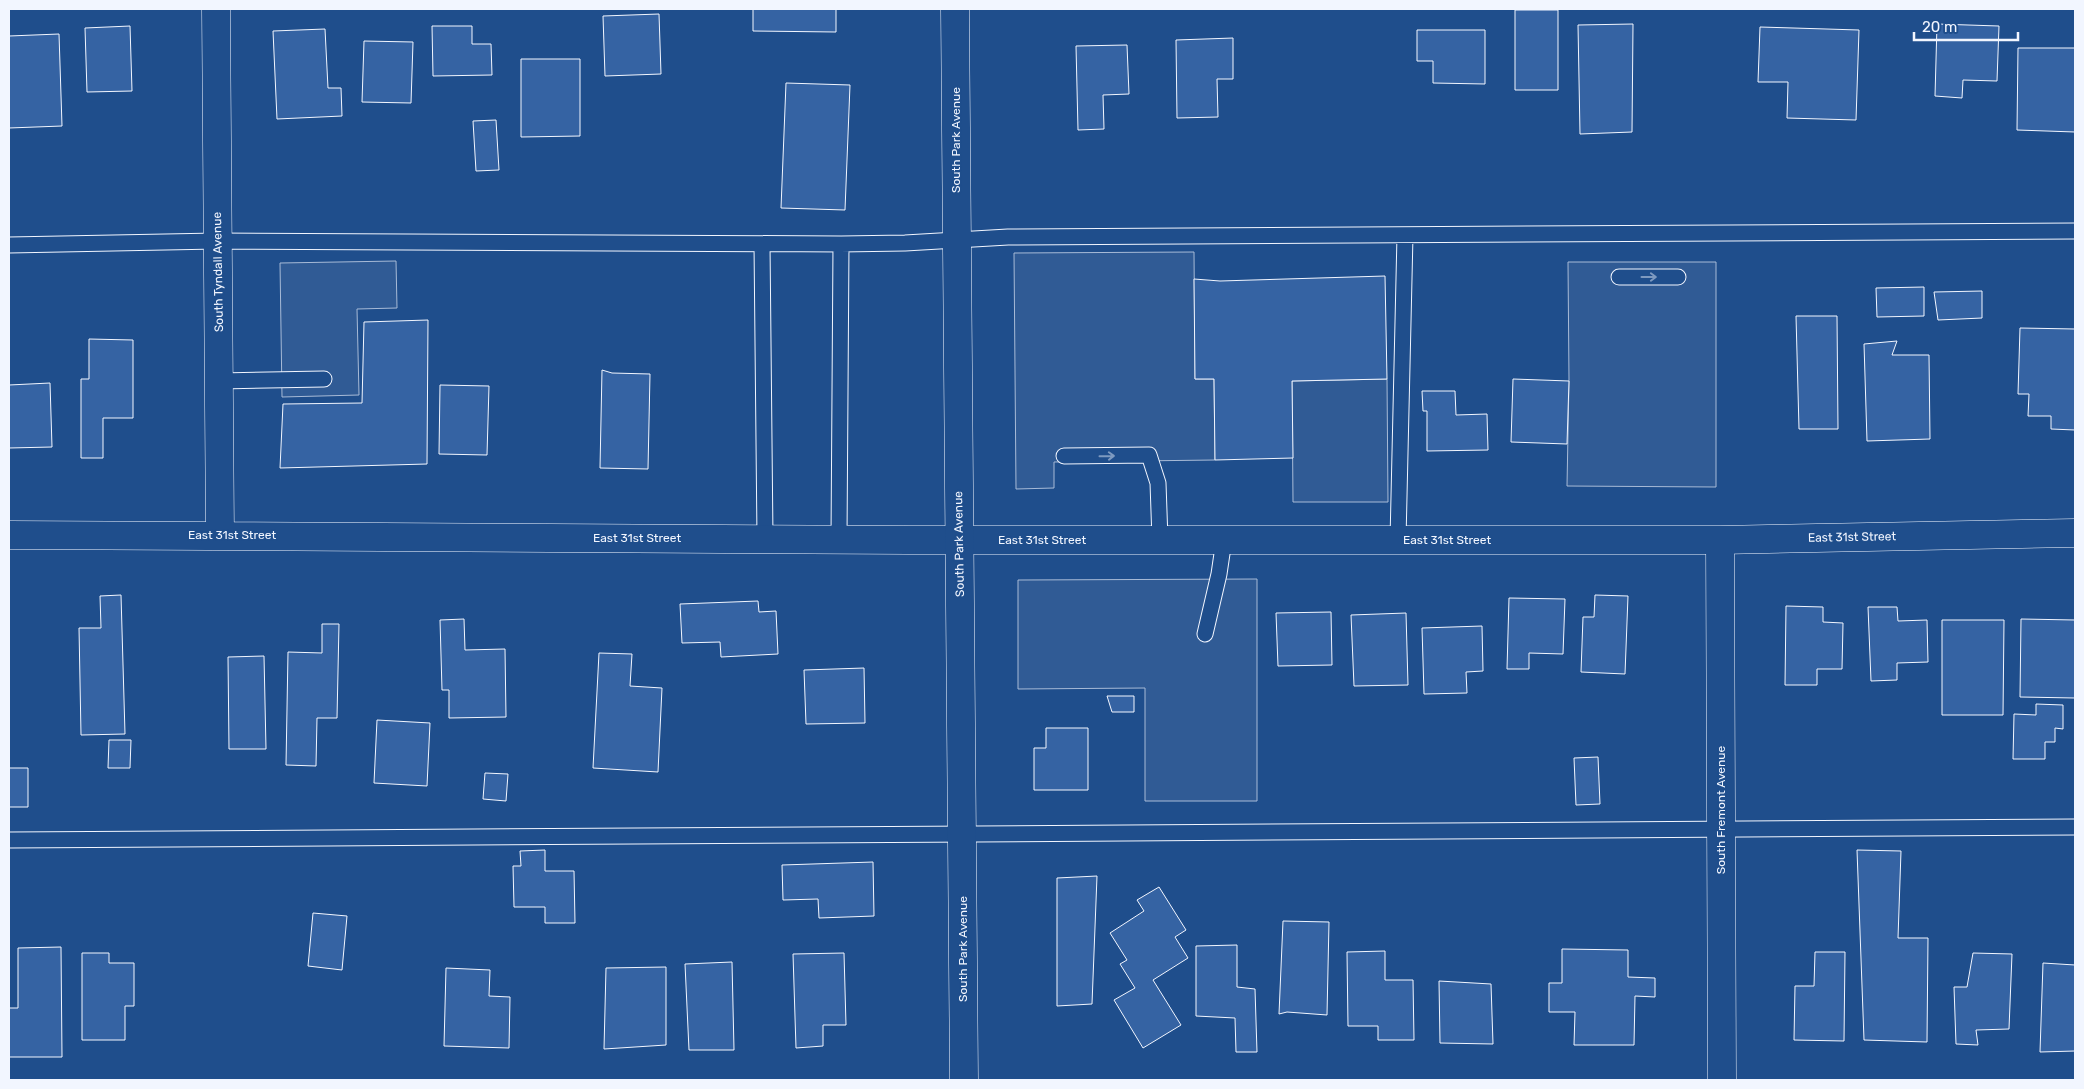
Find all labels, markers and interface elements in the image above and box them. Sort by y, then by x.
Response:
scale bar [1914,10,2018,42]
text: 20 m [1922,18,1957,36]
street label: South Park Avenue [949,87,963,193]
street label: South Tyndall Avenue [210,211,226,332]
one-way arrow [1640,272,1656,282]
one-way arrow [1098,451,1114,460]
street label: South Park Avenue [951,491,967,597]
street label: East 31st Street [188,528,276,542]
street label: East 31st Street [1808,529,1897,545]
street label: East 31st Street [593,531,681,545]
street label: East 31st Street [998,533,1086,547]
street label: East 31st Street [1403,533,1491,547]
street label: South Fremont Avenue [1714,745,1728,874]
street label: South Park Avenue [956,896,970,1002]

